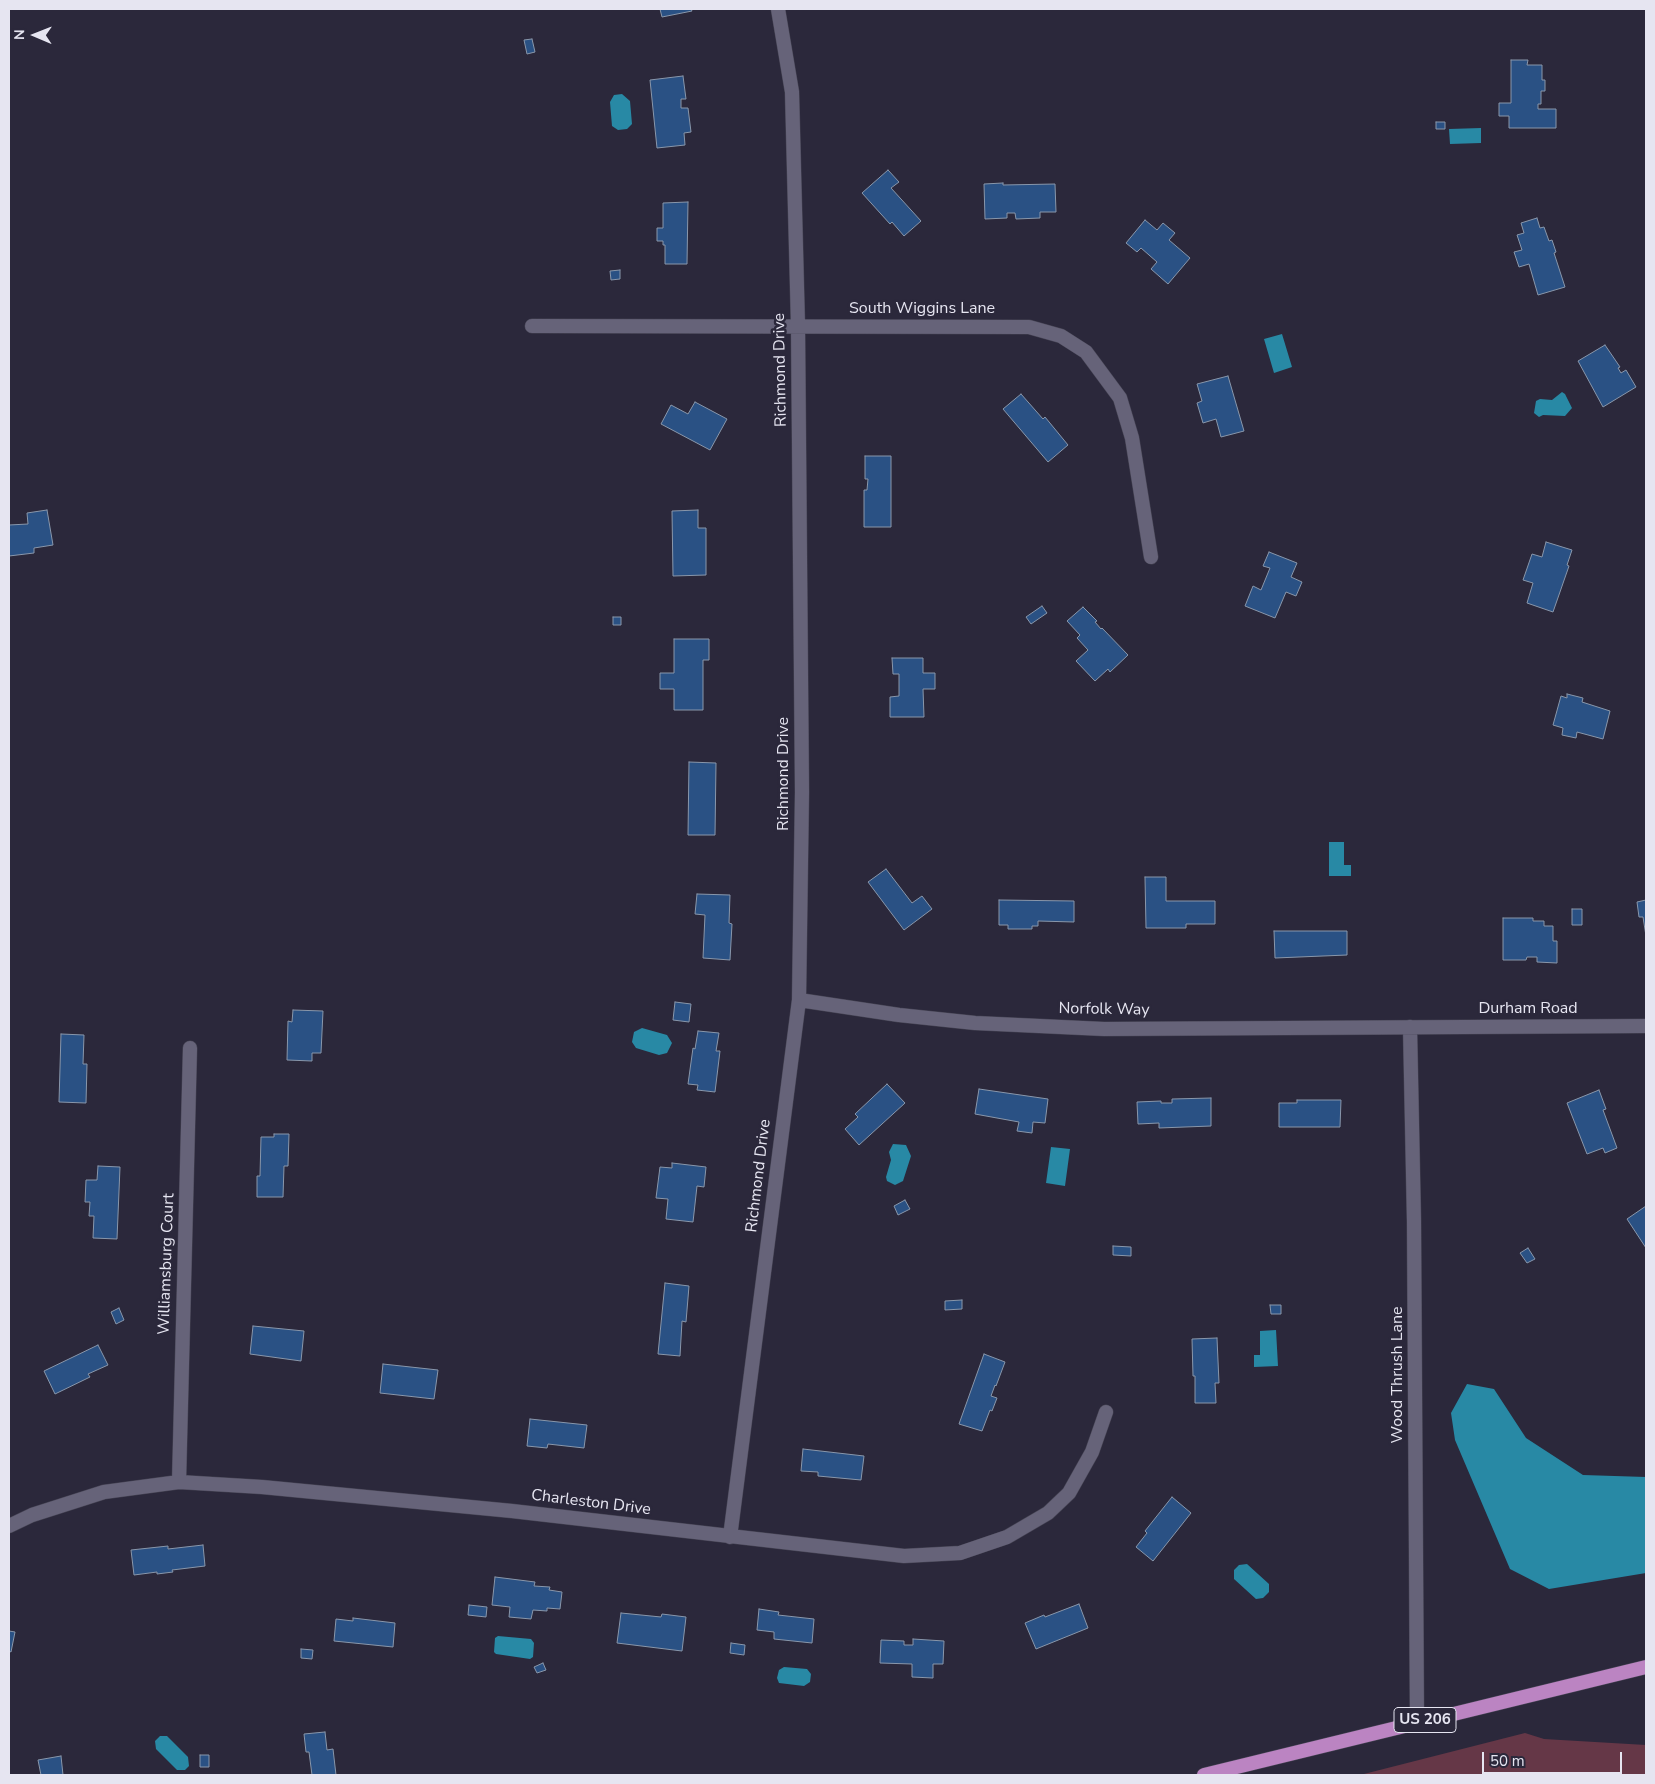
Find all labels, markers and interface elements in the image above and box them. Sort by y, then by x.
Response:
north arrow [10,10,60,60]
text: N [10,29,29,40]
street label: South Wiggins Lane [849,299,995,319]
street label: Richmond Drive [770,313,792,427]
street label: Richmond Drive [774,717,794,831]
street label: Durham Road [1478,999,1578,1019]
street label: Norfolk Way [1058,1000,1150,1020]
street label: Richmond Drive [743,1118,775,1234]
street label: Williamsburg Court [155,1193,179,1335]
street label: Wood Thrush Lane [1388,1307,1408,1443]
street label: Charleston Drive [530,1486,652,1520]
road number: US 206 [1394,1708,1456,1732]
scale bar [1485,1742,1625,1774]
text: 50 m [1490,1751,1525,1771]

